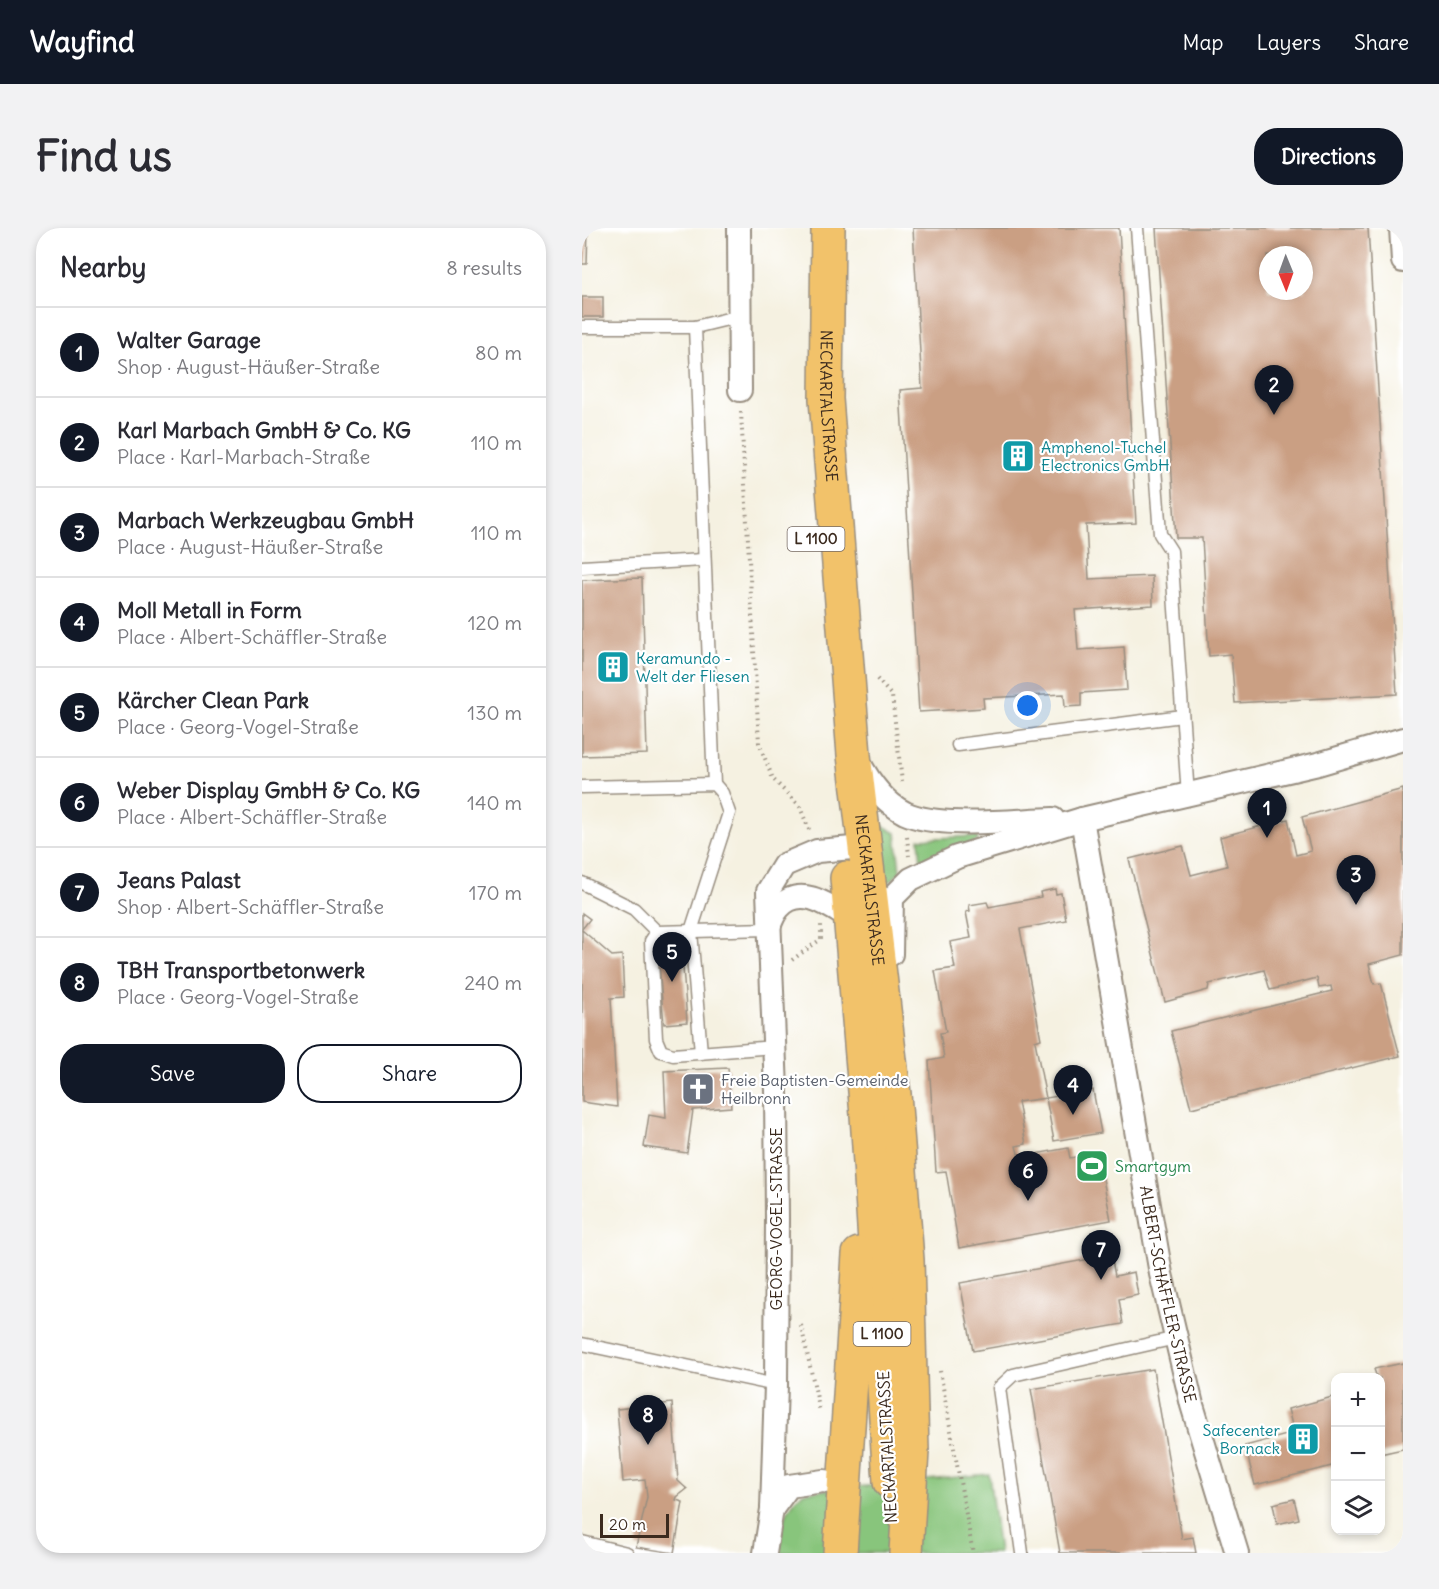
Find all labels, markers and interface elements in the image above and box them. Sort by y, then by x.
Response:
text: Wayfind [30,24,134,60]
text: Map [1183,29,1223,56]
text: Layers [1256,29,1321,56]
text: Share [1354,29,1409,56]
button: Directions [1254,128,1403,185]
text: Find us [36,130,172,182]
north arrow [1259,246,1313,300]
text: Nearby [60,251,146,284]
text: 8 results [446,255,522,280]
text: Walter Garage [117,326,261,354]
street label: NECKARTALSTRASSE [816,330,842,483]
text: 1 [76,340,83,365]
text: 80 m [475,340,522,365]
text: Shop · August-Häußer-Straße [117,354,380,379]
pin: 2 [1254,366,1294,415]
text: Karl Marbach GmbH & Co. KG [117,416,411,444]
text: 2 [74,430,85,455]
text: 110 m [471,430,522,455]
place label: Amphenol-Tuchel Electronics GmbH [1041,437,1169,475]
building icon: Amphenol-Tuchel Electronics GmbH [1000,438,1036,474]
text: Place · Karl-Marbach-Straße [117,444,370,469]
text: Marbach Werkzeugbau GmbH [117,506,414,534]
text: 3 [74,520,85,545]
text: 110 m [471,520,522,545]
road number: L 1100 [788,527,844,551]
text: Place · August-Häußer-Straße [117,534,383,559]
text: Moll Metall in Form [117,596,302,624]
text: 4 [74,610,85,635]
text: 120 m [468,610,522,635]
text: Place · Albert-Schäffler-Straße [117,624,387,649]
place label: Keramundo - Welt der Fliesen [636,648,750,686]
building icon: Keramundo - Welt der Fliesen [595,649,631,685]
text: Kärcher Clean Park [117,686,309,714]
your location [1013,691,1042,720]
text: 5 [74,700,85,725]
text: 130 m [467,700,522,725]
text: Place · Georg-Vogel-Straße [117,714,359,739]
text: Weber Display GmbH & Co. KG [117,776,420,804]
pin: 1 [1248,788,1286,838]
text: 6 [74,790,85,815]
text: 140 m [467,790,522,815]
text: Place · Albert-Schäffler-Straße [117,804,387,829]
street label: NECKARTALSTRASSE [851,813,889,967]
pin: 3 [1336,856,1376,905]
text: Jeans Palast [117,866,241,894]
text: 7 [75,880,84,905]
text: 170 m [469,880,522,905]
text: Shop · Albert-Schäffler-Straße [117,894,384,919]
pin: 5 [652,932,692,982]
text: TBH Transportbetonwerk [117,956,365,984]
text: 8 [74,970,85,995]
text: 240 m [464,970,522,995]
text: Place · Georg-Vogel-Straße [117,984,359,1009]
button: Save [60,1044,285,1103]
button: Share [297,1044,522,1103]
pin: 4 [1054,1066,1092,1115]
place label: Freie Baptisten-Gemeinde Heilbronn [721,1070,908,1108]
church icon: Freie Baptisten-Gemeinde Heilbronn [680,1071,716,1107]
street label: GEORG-VOGEL-STRASSE [766,1127,786,1311]
sports icon: Smartgym [1074,1148,1110,1184]
pin: 6 [1008,1152,1048,1201]
place label: Smartgym [1115,1156,1191,1176]
street label: ALBERT-SCHÄFFLER-STRASSE [1136,1184,1201,1405]
pin: 7 [1082,1230,1120,1280]
road number: L 1100 [854,1322,910,1346]
street label: NECKARTALSTRASSE [873,1370,901,1524]
map controls [1331,1373,1385,1535]
button: + [1331,1373,1385,1427]
pin: 8 [628,1396,668,1445]
place label: Safecenter Bornack [1203,1420,1280,1458]
building icon: Safecenter Bornack [1285,1421,1321,1457]
button: − [1331,1427,1385,1481]
button: layers [1331,1481,1385,1535]
scale bar [600,1511,669,1538]
text: 20 m [609,1514,646,1534]

